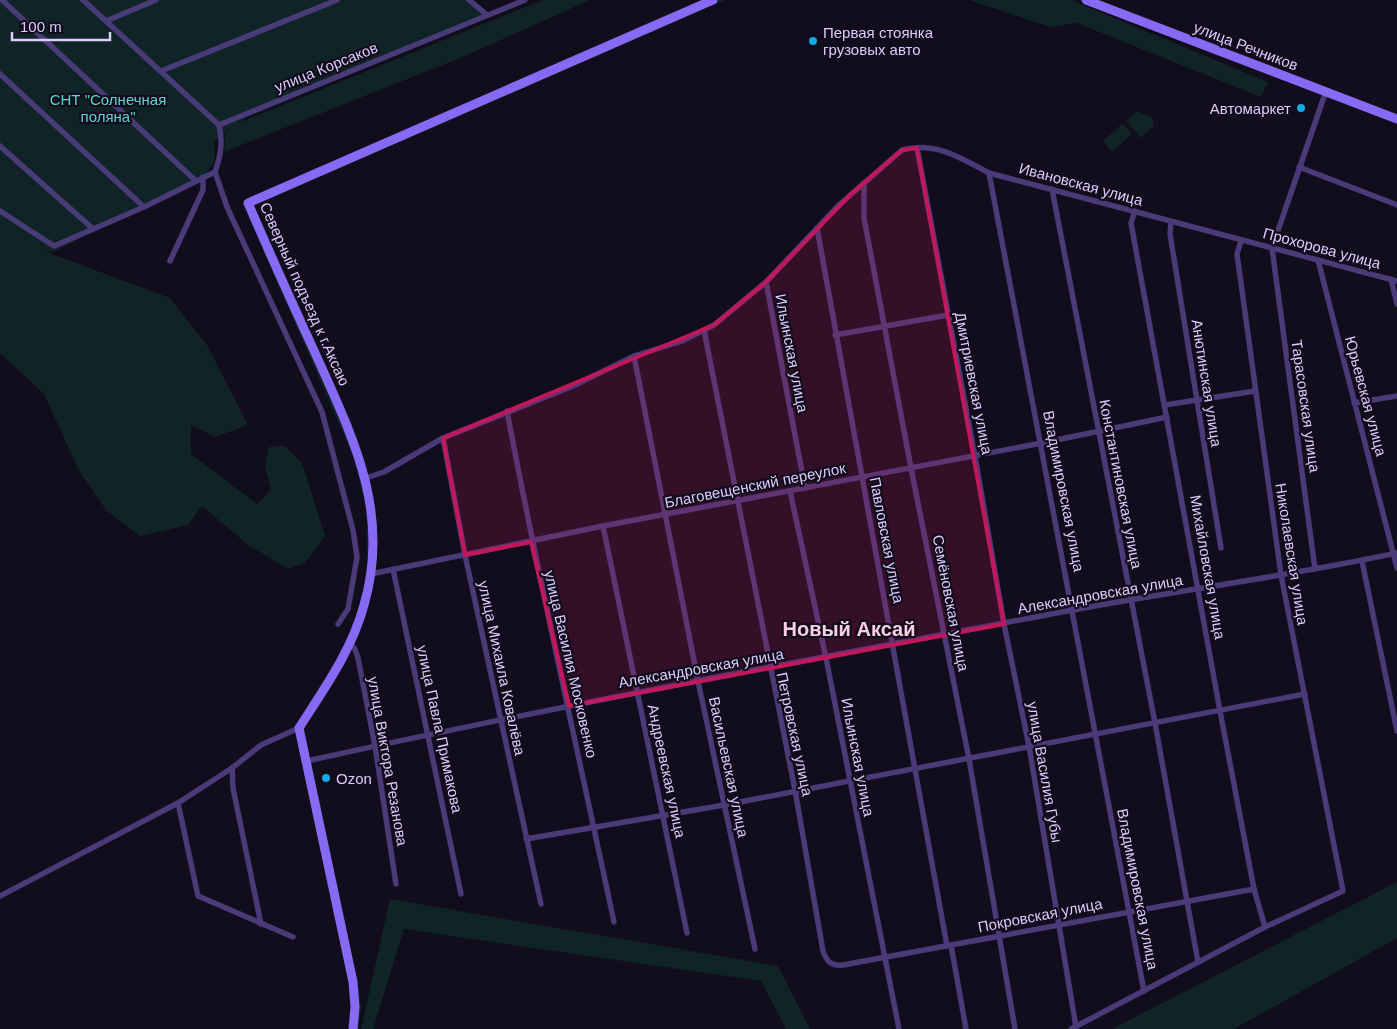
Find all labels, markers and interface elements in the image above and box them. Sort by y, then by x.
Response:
scale bar [12,10,110,42]
text: 100 m [20,18,62,35]
street label: улица Речников [1192,18,1300,74]
place label: Первая стоянка грузовых авто [823,24,934,58]
marker: Первая стоянка грузовых авто [807,35,819,47]
street label: улица Корсаков [272,39,380,95]
park label: СНТ "Солнечная поляна" [50,91,166,125]
place label: Автомаркет [1210,100,1291,117]
marker: Автомаркет [1295,102,1307,114]
street label: Ивановская улица [1017,159,1145,209]
street label: Северный подъезд к г.Аксаю [257,200,353,388]
street label: Прохорова улица [1261,224,1383,272]
street label: Ильинская улица [772,292,812,414]
street label: Дмитриевская улица [952,310,996,456]
street label: Анютинская улица [1189,318,1226,449]
street label: Юрьевская улица [1342,334,1390,459]
street label: Тарасовская улица [1288,339,1324,474]
street label: Константиновская улица [1096,398,1146,571]
street label: Владимировская улица [1040,409,1088,574]
street label: Благовещенский переулок [663,459,847,511]
street label: Павловская улица [866,476,908,605]
street label: Николаевская улица [1272,482,1312,627]
street label: Михайловская улица [1187,494,1229,641]
street label: Семёновская улица [929,533,973,673]
street label: улица Василия Московенко [541,568,601,760]
street label: Александровская улица [1016,571,1185,617]
street label: улица Михаила Ковалёва [475,579,529,757]
district label: Новый Аксай [783,618,915,640]
street label: улица Павла Примакова [414,644,466,815]
street label: Александровская улица [617,645,786,691]
street label: Петровская улица [774,670,817,798]
street label: улица Виктора Резанова [365,675,411,848]
street label: Васильевская улица [706,695,752,839]
street label: Ильинская улица [838,696,878,818]
street label: улица Василия Губы [1024,700,1066,844]
street label: Андреевская улица [645,703,690,840]
place label: Ozon [336,770,372,787]
marker: Ozon [320,772,332,784]
street label: Владимировская улица [1114,807,1162,972]
street label: Покровская улица [976,894,1104,935]

